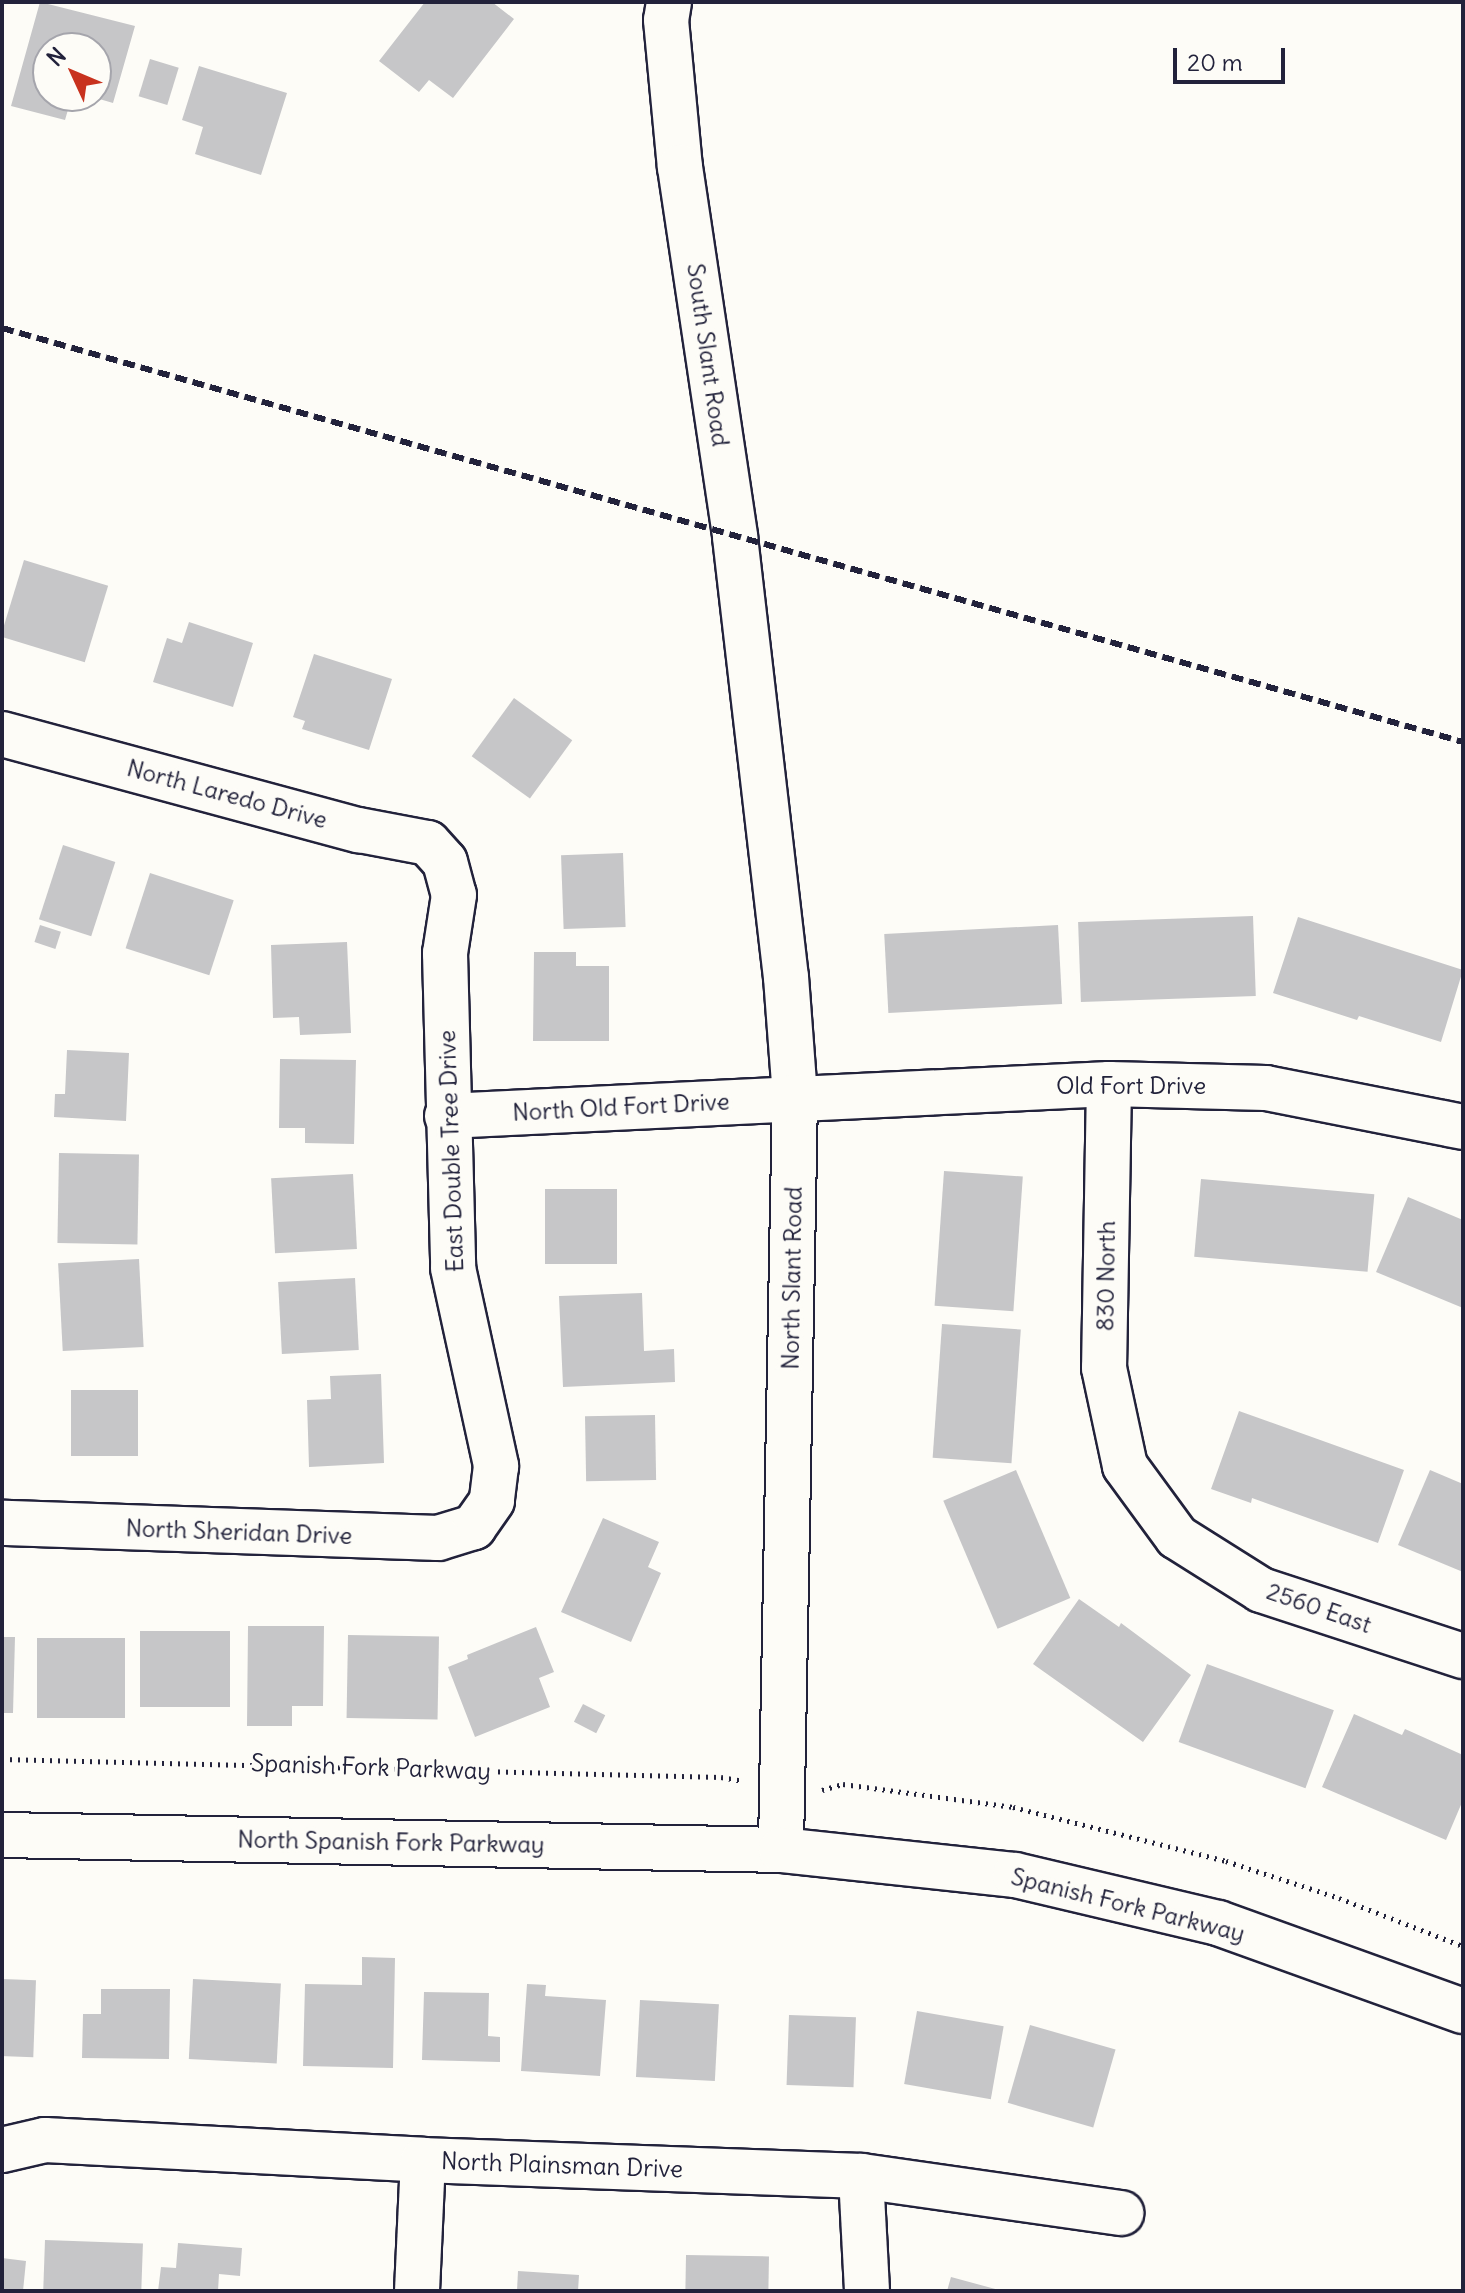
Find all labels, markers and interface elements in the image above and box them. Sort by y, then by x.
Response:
north arrow [32,32,112,112]
scale bar [1177,32,1289,82]
text: N [41,42,72,72]
text: 20 m [1187,47,1243,77]
street label: South Slant Road [681,262,735,448]
street label: North Laredo Drive [124,753,330,835]
street label: East Double Tree Drive [432,1029,470,1273]
street label: Old Fort Drive [1056,1072,1206,1100]
street label: North Old Fort Drive [512,1087,730,1127]
street label: North Slant Road [776,1186,808,1370]
street label: 830 North [1091,1220,1121,1332]
street label: North Sheridan Drive [125,1514,353,1550]
street label: 2560 East [1263,1577,1375,1639]
street label: Spanish Fork Parkway [251,1748,491,1786]
street label: North Spanish Fork Parkway [237,1825,545,1859]
street label: Spanish Fork Parkway [1008,1862,1248,1948]
street label: North Plainsman Drive [441,2146,683,2184]

